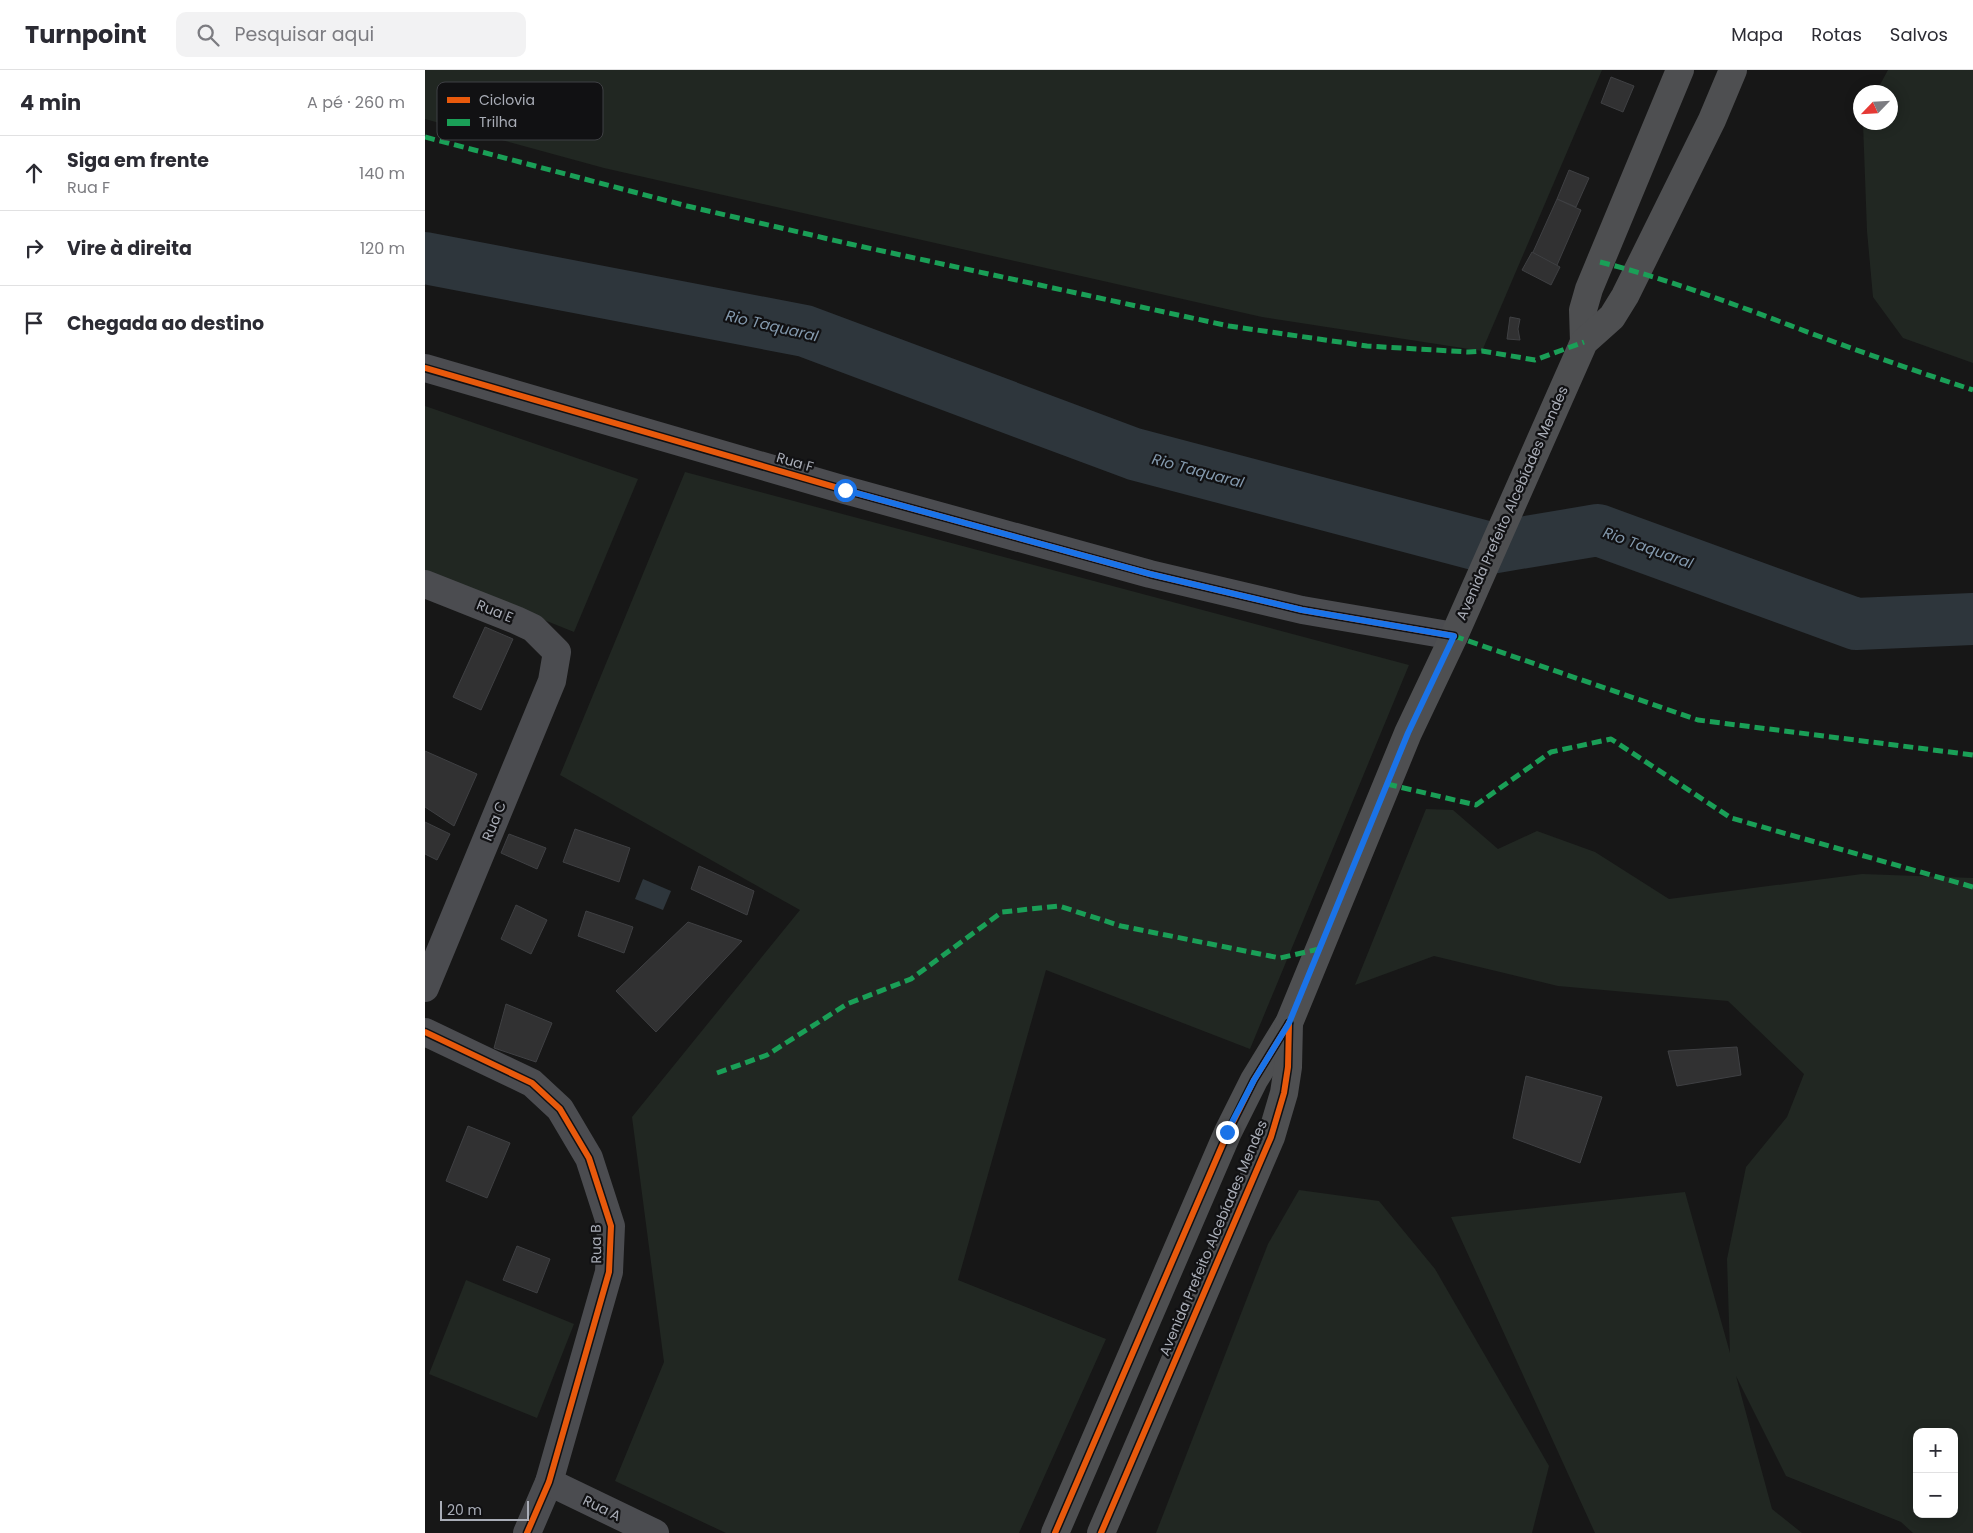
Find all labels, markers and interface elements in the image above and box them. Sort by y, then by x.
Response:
search box [176,12,526,57]
text: Turnpoint [25,18,146,51]
icon: search [194,21,222,49]
text: Pesquisar aqui [234,21,374,48]
text: Mapa [1731,22,1783,47]
text: Rotas [1811,22,1862,47]
text: Salvos [1890,22,1948,47]
legend [437,82,603,140]
north arrow [1853,85,1898,130]
text: 4 min [20,88,81,117]
text: Ciclovia [479,90,535,110]
text: A pé · 260 m [307,91,405,114]
text: Trilha [479,112,517,132]
text: Siga em frente [67,147,209,174]
icon: ahead [20,159,48,187]
text: 140 m [359,162,405,185]
text: Rua F [67,176,110,199]
icon: right [20,234,48,262]
text: Vire à direita [67,235,192,262]
text: 120 m [360,237,405,260]
water label: Rio Taquaral [724,305,821,346]
icon: arrive [20,309,48,337]
text: Chegada ao destino [67,310,264,337]
street label: Avenida Prefeito Alcebíades Mendes [1451,383,1573,623]
street label: Rua F [774,447,816,477]
water label: Rio Taquaral [1150,448,1247,493]
route start [834,479,857,502]
water label: Rio Taquaral [1600,522,1696,574]
street label: Rua E [474,595,516,627]
street label: Rua C [477,798,511,844]
street label: Avenida Prefeito Alcebíades Mendes [1154,1117,1272,1359]
route end [1216,1121,1239,1144]
street label: Rua B [586,1224,606,1264]
map controls [1913,1428,1958,1518]
button: + [1913,1428,1958,1473]
button: − [1913,1473,1958,1518]
street label: Rua A [580,1490,624,1526]
scale bar [440,1498,529,1521]
text: 20 m [447,1500,482,1520]

